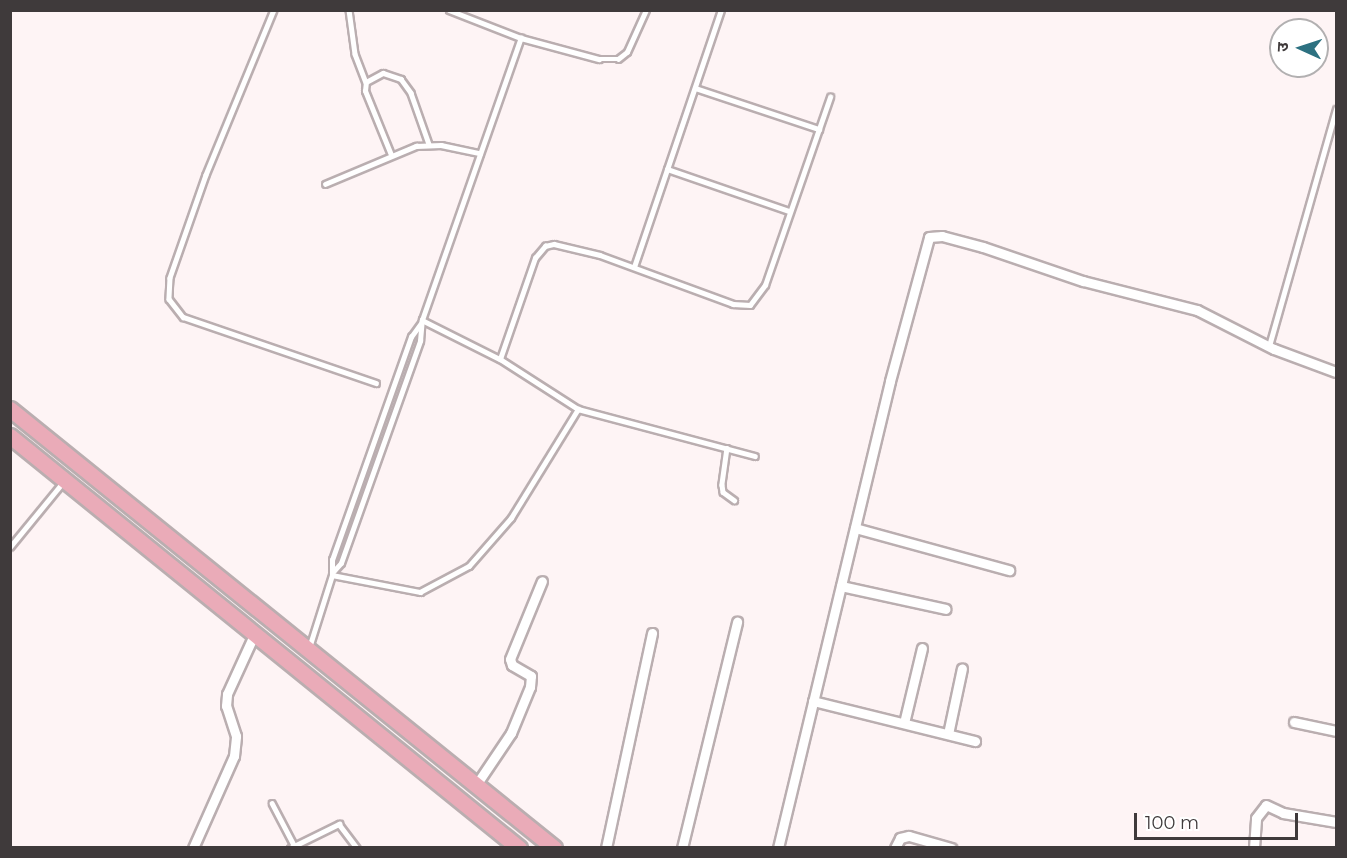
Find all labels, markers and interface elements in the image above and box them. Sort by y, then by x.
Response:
north arrow [1269,18,1329,78]
text: उ [1273,42,1292,52]
scale bar [1137,801,1300,839]
text: 100 m [1145,812,1199,834]

